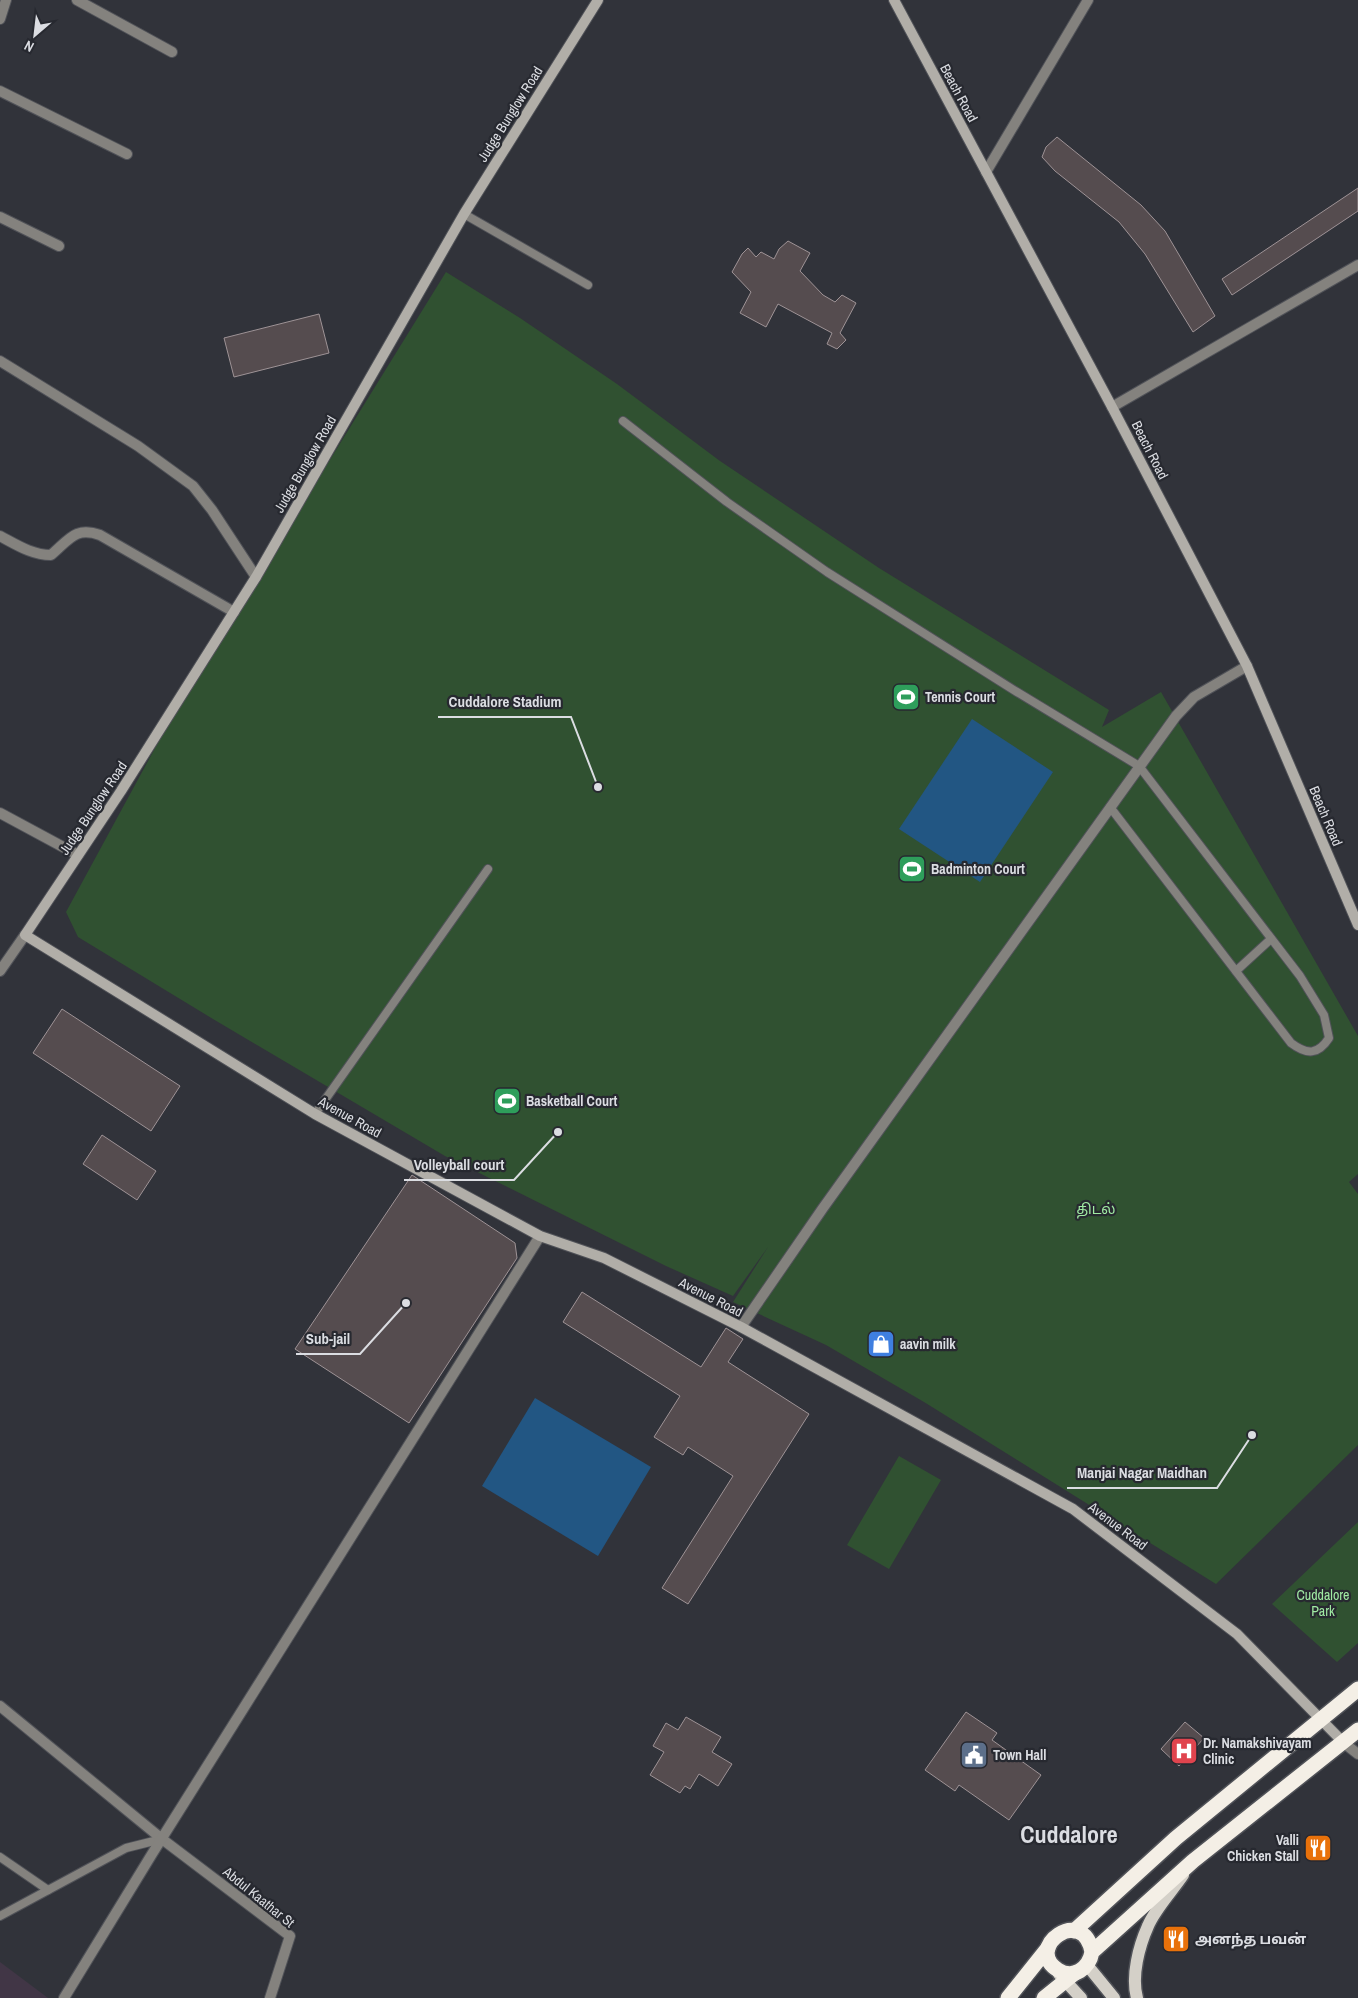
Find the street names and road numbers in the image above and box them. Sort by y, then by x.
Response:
street label: Beach Road [936,61,982,125]
street label: Judge Bunglow Road [473,63,547,165]
street label: Judge Bunglow Road [270,412,340,516]
street label: Beach Road [1128,418,1172,482]
street label: Judge Bunglow Road [55,758,131,858]
street label: Beach Road [1305,783,1347,849]
street label: Avenue Road [314,1092,385,1142]
street label: Avenue Road [675,1273,746,1321]
street label: Avenue Road [1084,1497,1151,1554]
street label: Abdul Kaathar St [219,1862,298,1931]

